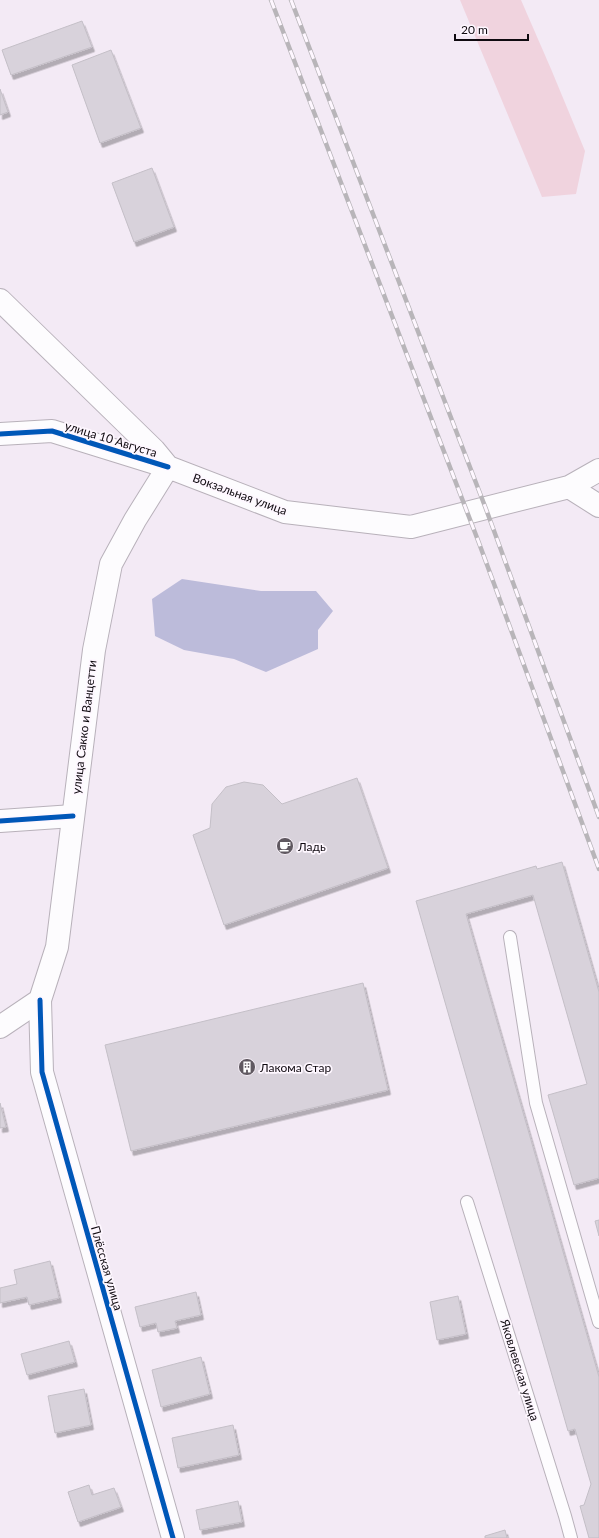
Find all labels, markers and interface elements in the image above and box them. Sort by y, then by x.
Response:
scale bar [455,16,528,42]
text: 20 m [461,22,488,37]
street label: улица 10 Августа [63,418,159,460]
street label: Вокзальная улица [191,470,289,518]
street label: улица Сакко и Ванцетти [68,659,100,795]
cafe icon: Ладь [275,836,295,856]
place label: Ладь [297,839,326,854]
building icon: Лакома Стар [237,1057,257,1077]
place label: Лакома Стар [259,1060,332,1075]
street label: Плёсская улица [88,1224,126,1312]
street label: Яковлевская улица [497,1316,543,1423]

